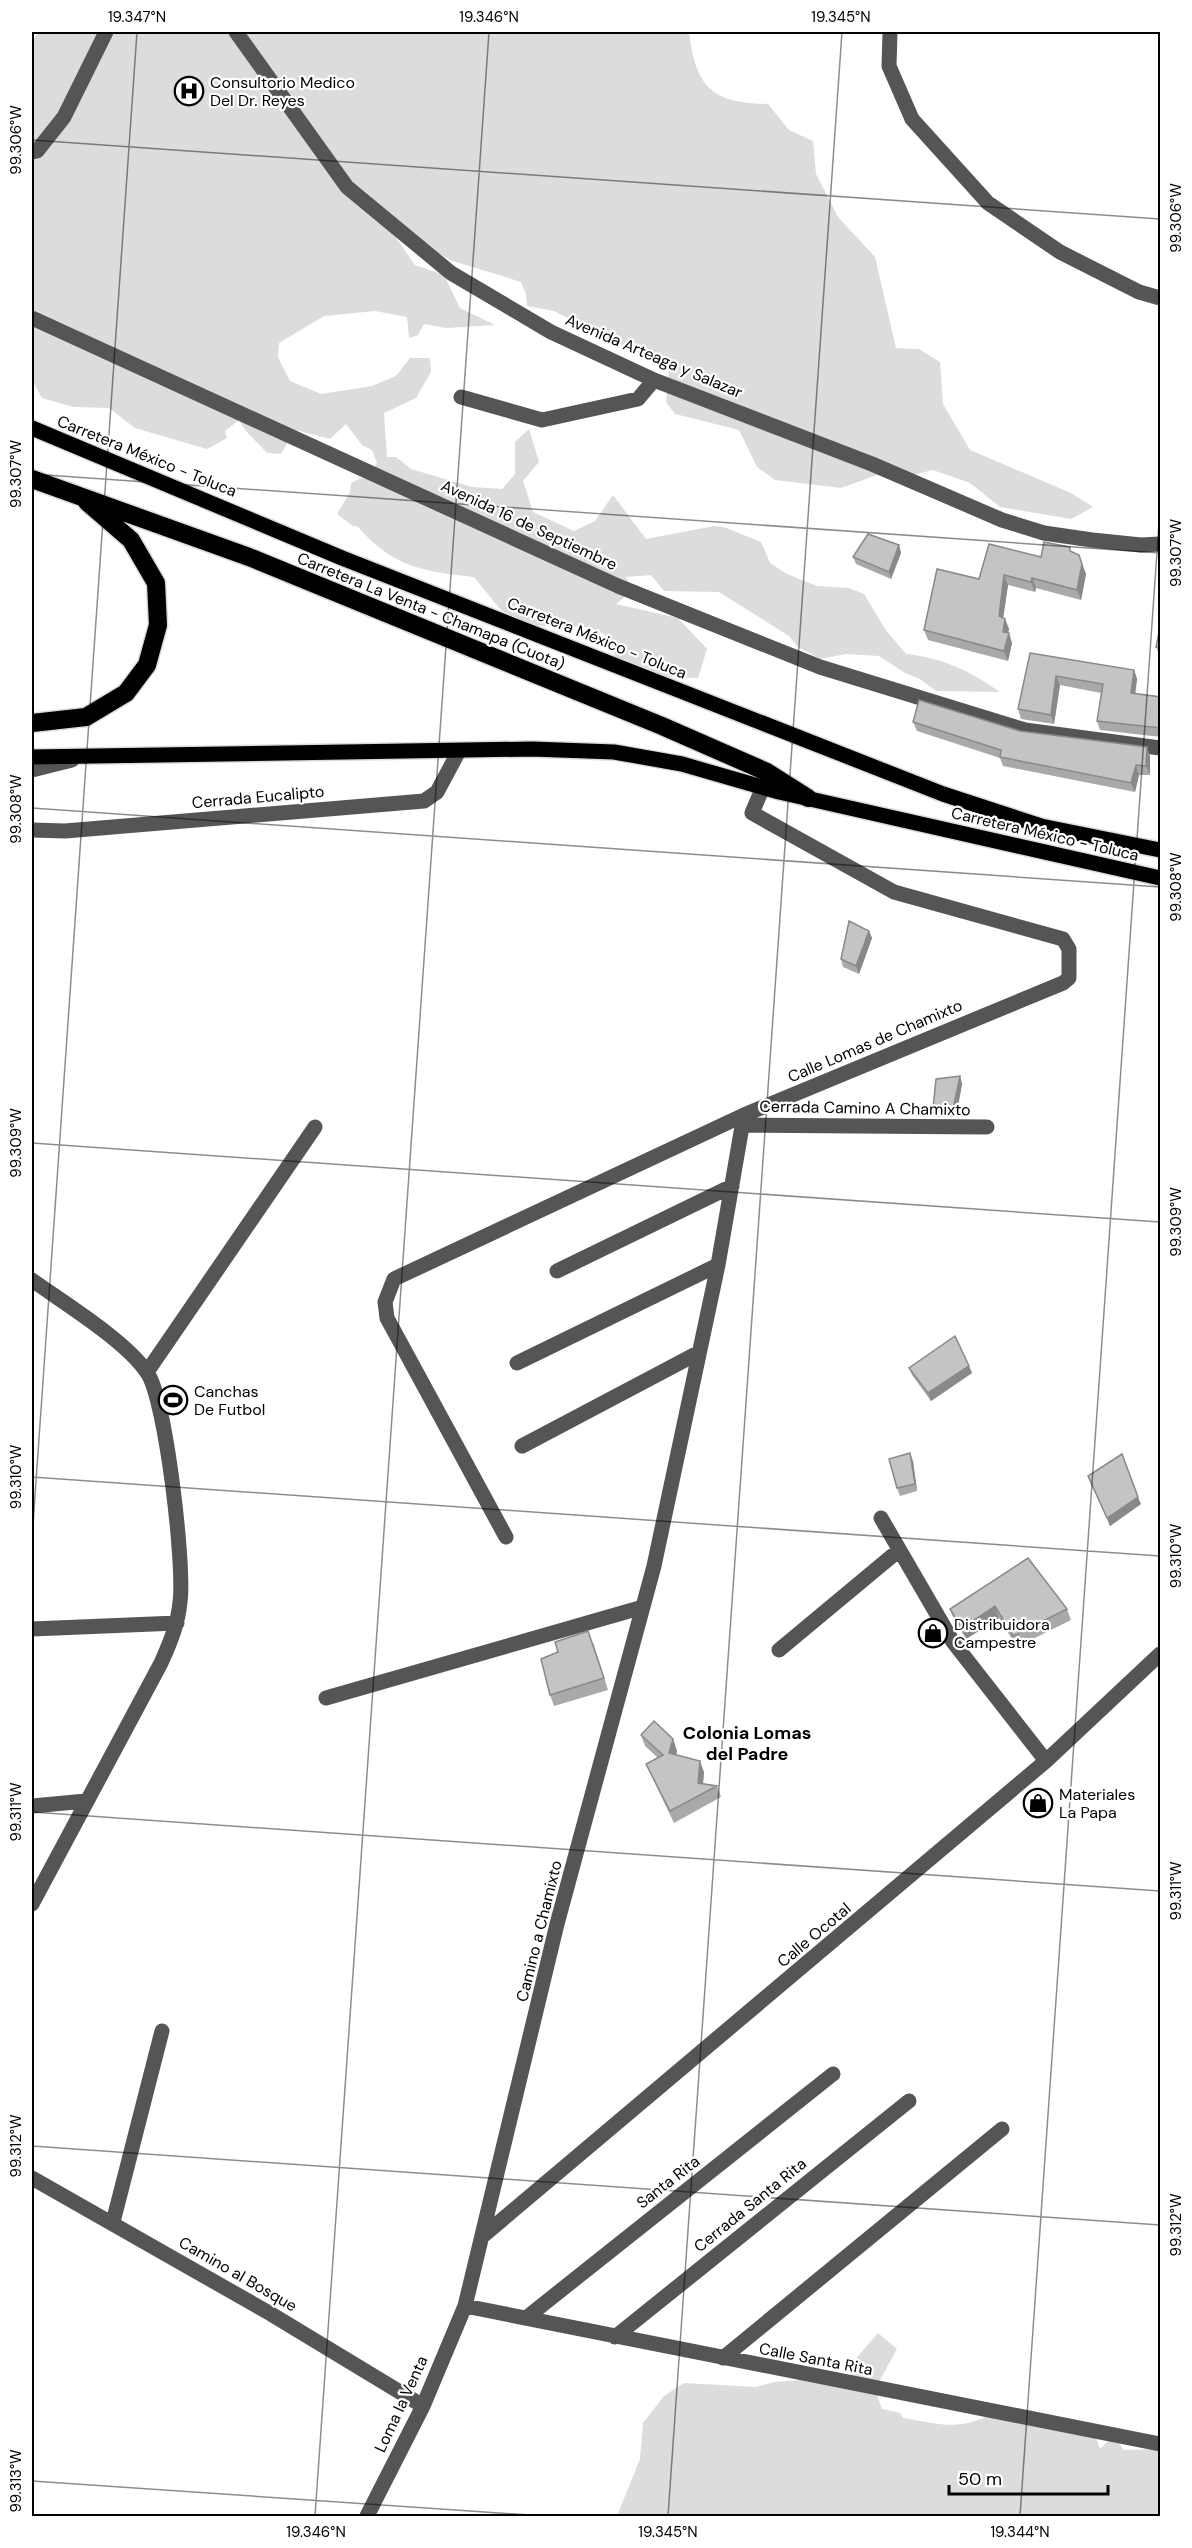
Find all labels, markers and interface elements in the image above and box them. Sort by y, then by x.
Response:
text: 19.347°N [108,7,166,27]
text: 19.346°N [459,7,519,27]
text: 19.345°N [811,7,871,27]
place label: Consultorio Medico Del Dr. Reyes [210,72,355,111]
hospital icon: Consultorio Medico Del Dr. Reyes [173,75,205,107]
text: 99.306°W [6,105,26,175]
text: 99.306°W [1166,183,1186,253]
street label: Avenida Arteaga y Salazar [562,309,746,403]
street label: Carretera México - Toluca [54,410,240,502]
text: 99.307°W [6,440,26,508]
street label: Avenida 16 de Septiembre [438,475,620,575]
text: 99.307°W [1166,519,1186,587]
street label: Carretera La Venta - Chamapa (Cuota) [294,548,568,674]
street label: Carretera México - Toluca [504,592,690,684]
text: 99.308°W [6,774,26,844]
street label: Cerrada Eucalipto [191,781,325,813]
street label: Carretera México - Toluca [949,802,1141,866]
text: 99.308°W [1166,852,1186,922]
street label: Calle Lomas de Chamixto [784,995,966,1087]
street label: Cerrada Camino A Chamixto [759,1096,971,1120]
text: 99.309°W [6,1108,26,1178]
text: 99.309°W [1166,1187,1186,1257]
place label: Canchas De Futbol [194,1381,265,1420]
sports icon: Canchas De Futbol [157,1384,189,1416]
text: 99.310°W [6,1444,26,1509]
text: 99.310°W [1166,1523,1186,1588]
place label: Distribuidora Campestre [954,1614,1050,1653]
shop icon: Distribuidora Campestre [917,1617,949,1649]
district label: Colonia Lomas del Padre [683,1721,811,1766]
text: 99.311°W [6,1782,26,1842]
place label: Materiales La Papa [1059,1784,1135,1823]
shop icon: Materiales La Papa [1022,1787,1054,1819]
street label: Camino a Chamixto [511,1858,567,2004]
text: 99.311°W [1166,1861,1186,1921]
street label: Calle Ocotal [773,1898,855,1972]
text: 99.312°W [6,2114,26,2177]
street label: Santa Rita [632,2151,704,2213]
street label: Cerrada Santa Rita [689,2153,811,2257]
text: 99.312°W [1166,2193,1186,2256]
street label: Camino al Bosque [175,2232,301,2316]
street label: Calle Santa Rita [757,2338,875,2380]
street label: Loma la Venta [369,2352,433,2456]
text: 99.313°W [6,2449,26,2513]
scale bar [949,2458,1108,2496]
text: 50 m [958,2467,1002,2491]
text: 19.346°N [286,2522,346,2542]
text: 19.345°N [638,2522,698,2542]
text: 19.344°N [990,2522,1050,2542]

